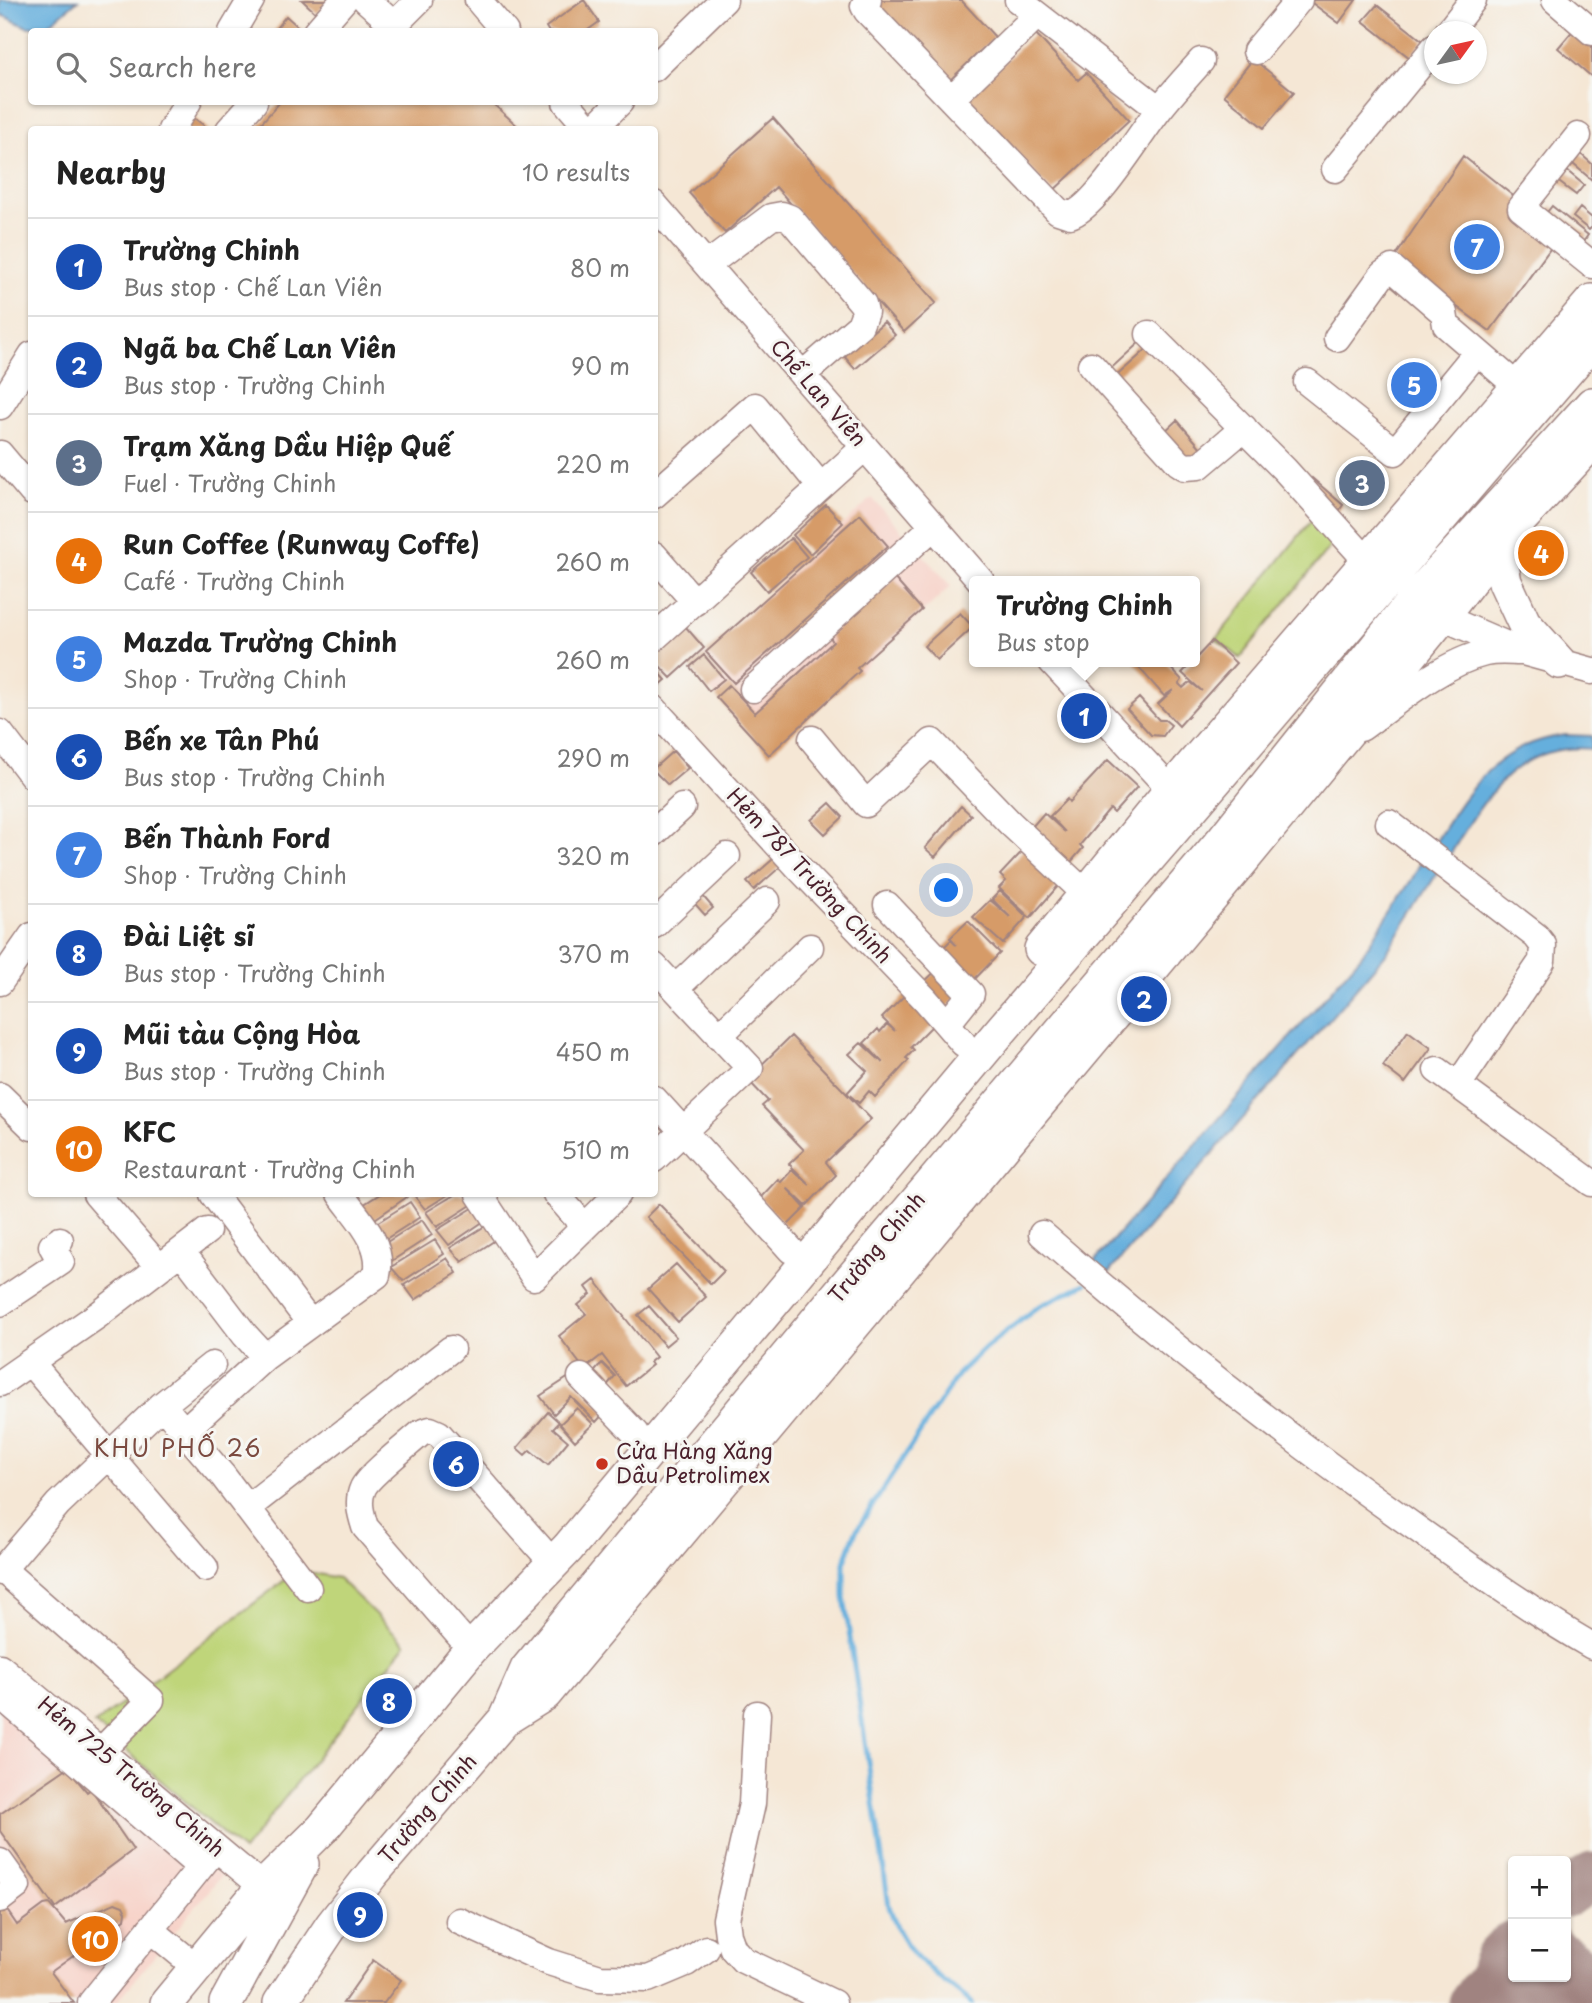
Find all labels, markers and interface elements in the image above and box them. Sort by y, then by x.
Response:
north arrow [1424,21,1487,84]
search box [28,28,658,105]
text: Search here [108,47,257,86]
icon: search [52,48,90,86]
text: Nearby [56,149,166,194]
text: 10 results [522,154,630,189]
pin: 7 [1454,221,1500,273]
text: Trường Chinh [123,230,300,269]
text: 1 [74,250,85,285]
text: 80 m [570,250,630,285]
text: Bus stop · Chế Lan Viên [123,269,383,304]
text: Ngã ba Chế Lan Viên [123,328,396,367]
street label: Chế Lan Viên [764,331,875,453]
text: 2 [71,348,87,383]
text: 90 m [571,348,630,383]
pin: 5 [1391,359,1437,411]
text: Bus stop · Trường Chinh [123,367,386,402]
text: Trạm Xăng Dầu Hiệp Quế [123,426,451,465]
text: 3 [71,446,87,481]
text: 220 m [556,446,630,481]
pin: 3 [1339,457,1385,509]
text: Fuel · Trường Chinh [123,465,337,500]
text: Run Coffee (Runway Coffe) [123,524,480,563]
pin: 4 [1518,527,1564,579]
text: 4 [71,544,87,579]
text: 260 m [555,544,630,579]
text: Café · Trường Chinh [123,563,345,598]
popup [969,576,1200,667]
text: Trường Chinh [996,585,1173,624]
text: Mazda Trường Chinh [123,622,397,661]
text: Bus stop [996,624,1090,659]
text: 5 [72,642,86,677]
text: 260 m [555,642,630,677]
text: Shop · Trường Chinh [123,661,347,696]
pin: 1 [1061,690,1107,742]
text: Bến xe Tân Phú [123,720,319,759]
text: 6 [71,740,87,775]
text: 290 m [557,740,630,775]
text: Bus stop · Trường Chinh [123,759,386,794]
street label: Hẻm 787 Trường Chinh [720,780,901,970]
text: Bến Thành Ford [123,818,330,857]
text: 7 [72,838,86,873]
text: 320 m [556,838,630,873]
text: Shop · Trường Chinh [123,857,347,892]
your location [929,873,963,907]
text: Đài Liệt sĩ [123,916,254,955]
text: 8 [72,936,86,971]
text: 370 m [557,936,630,971]
text: Bus stop · Trường Chinh [123,955,386,990]
pin: 2 [1121,973,1167,1025]
text: Mũi tàu Cộng Hòa [123,1014,360,1053]
text: 9 [72,1034,86,1069]
text: 450 m [556,1034,630,1069]
text: Bus stop · Trường Chinh [123,1053,386,1088]
text: KFC [123,1112,176,1151]
text: 10 [65,1132,93,1167]
text: 510 m [561,1132,630,1167]
text: Restaurant · Trường Chinh [123,1151,416,1186]
street label: Trường Chinh [819,1184,932,1309]
district label: KHU PHỐ 26 [94,1430,262,1465]
place label: Cửa Hàng Xăng Dầu Petrolimex [616,1434,773,1490]
pin: 6 [433,1438,479,1490]
marker: Cửa Hàng Xăng Dầu Petrolimex [594,1456,610,1472]
pin: 8 [366,1675,412,1727]
street label: Hẻm 725 Trường Chinh [32,1688,233,1863]
street label: Trường Chinh [370,1746,483,1870]
map controls [1508,1856,1571,1982]
button: + [1508,1856,1571,1919]
pin: 9 [337,1889,383,1941]
pin: 10 [72,1913,118,1965]
button: − [1508,1919,1571,1982]

